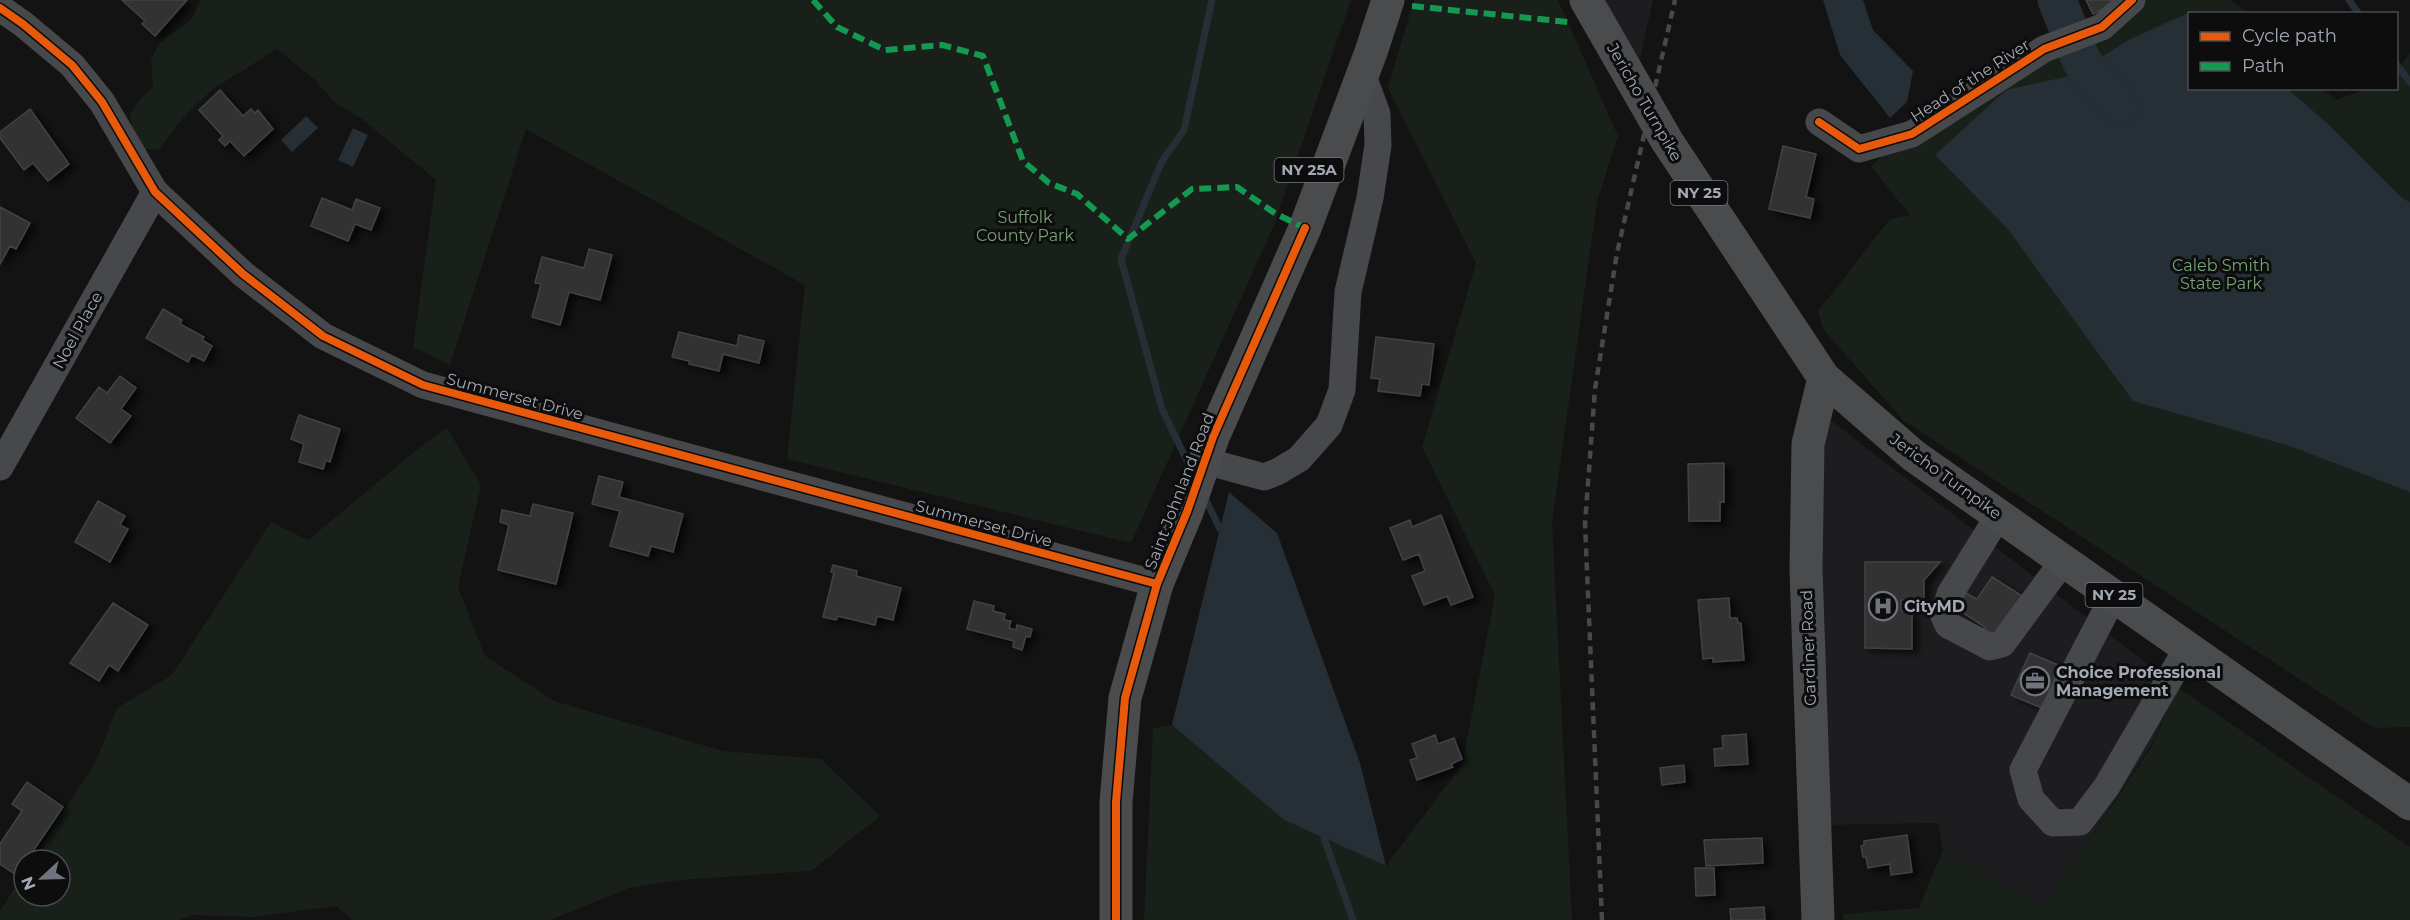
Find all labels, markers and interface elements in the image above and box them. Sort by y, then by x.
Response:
legend [2188,12,2398,90]
text: Cycle path [2242,25,2337,47]
street label: Head of the River [1907,35,2033,126]
street label: Jericho Turnpike [1603,39,1686,165]
text: Path [2242,55,2285,77]
road number: NY 25A [1274,158,1344,182]
road number: NY 25 [1670,181,1728,205]
park label: Suffolk County Park [976,208,1074,245]
park label: Caleb Smith State Park [2172,256,2270,293]
street label: Noel Place [49,288,106,372]
street label: Summerset Drive [444,369,585,424]
street label: Saint Johnland Road [1141,410,1218,572]
street label: Jericho Turnpike [1885,429,2005,523]
street label: Summerset Drive [913,496,1054,551]
road number: NY 25 [2086,583,2142,607]
street label: Gardiner Road [1797,590,1820,706]
hospital icon: CityMD [1867,590,1899,622]
place label: CityMD [1904,597,1965,616]
place label: Choice Professional Management [2056,663,2221,700]
office icon: Choice Professional Management [2019,665,2051,697]
north arrow [12,848,72,908]
text: N [17,874,40,893]

